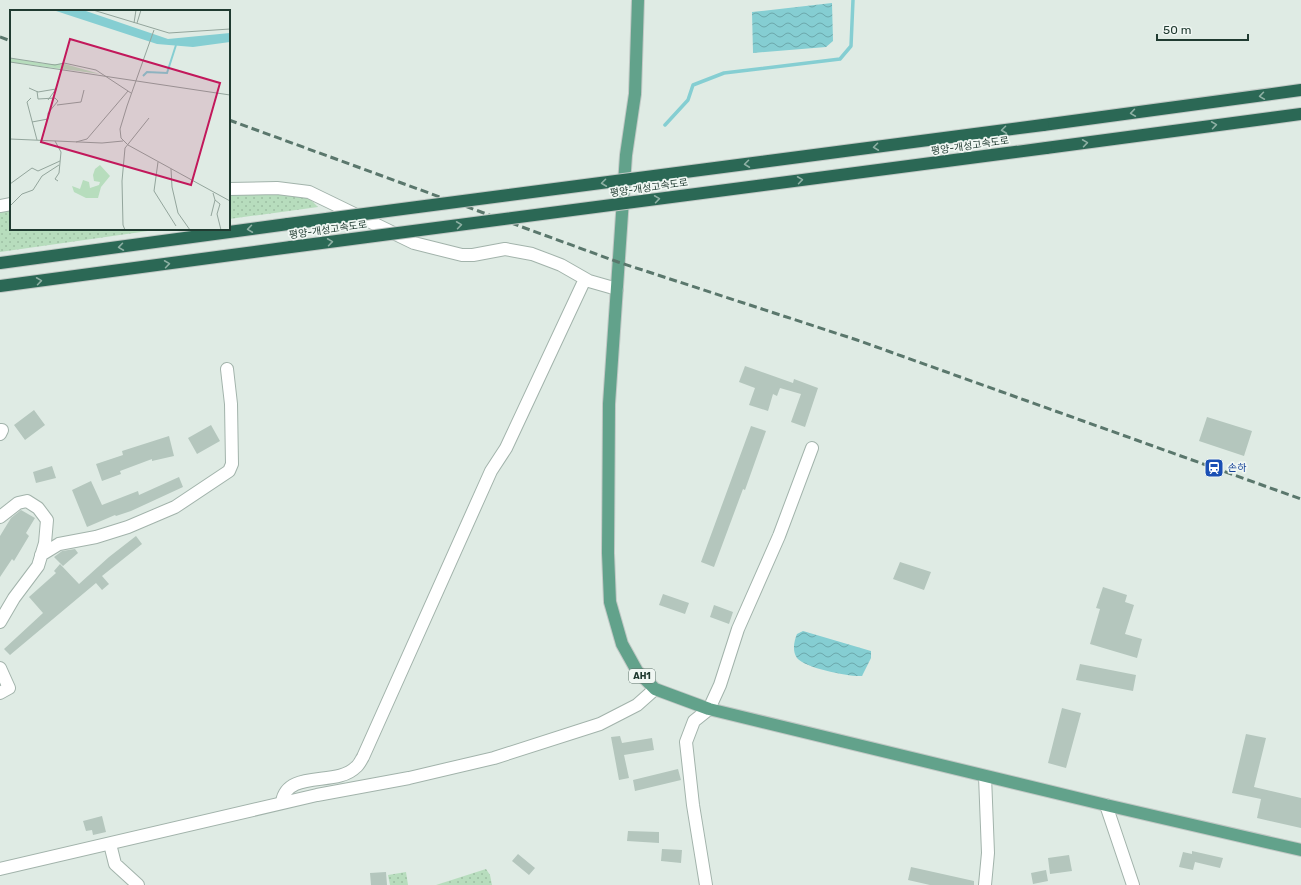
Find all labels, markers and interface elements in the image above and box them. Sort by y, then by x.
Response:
inset map [10,10,230,230]
scale bar [1157,16,1248,42]
text: 50 m [1163,23,1191,37]
one-way arrow [1259,91,1265,100]
one-way arrow [1130,108,1137,117]
one-way arrow [1210,121,1217,130]
one-way arrow [1001,125,1008,134]
street label: 평양-개성고속도로 [930,135,1010,157]
one-way arrow [1082,138,1088,147]
one-way arrow [873,142,879,151]
one-way arrow [744,159,750,168]
one-way arrow [797,176,803,185]
street label: 평양-개성고속도로 [609,177,689,199]
one-way arrow [601,178,607,187]
one-way arrow [654,195,660,204]
street label: 평양-개성고속도로 [288,219,368,241]
one-way arrow [456,221,462,230]
one-way arrow [246,224,253,233]
one-way arrow [327,238,333,247]
one-way arrow [118,242,124,251]
one-way arrow [164,260,171,269]
one-way arrow [36,277,42,286]
station icon: 손하 [1203,457,1225,479]
place label: 손하 [1228,462,1246,474]
road number: AH1 [629,669,655,683]

